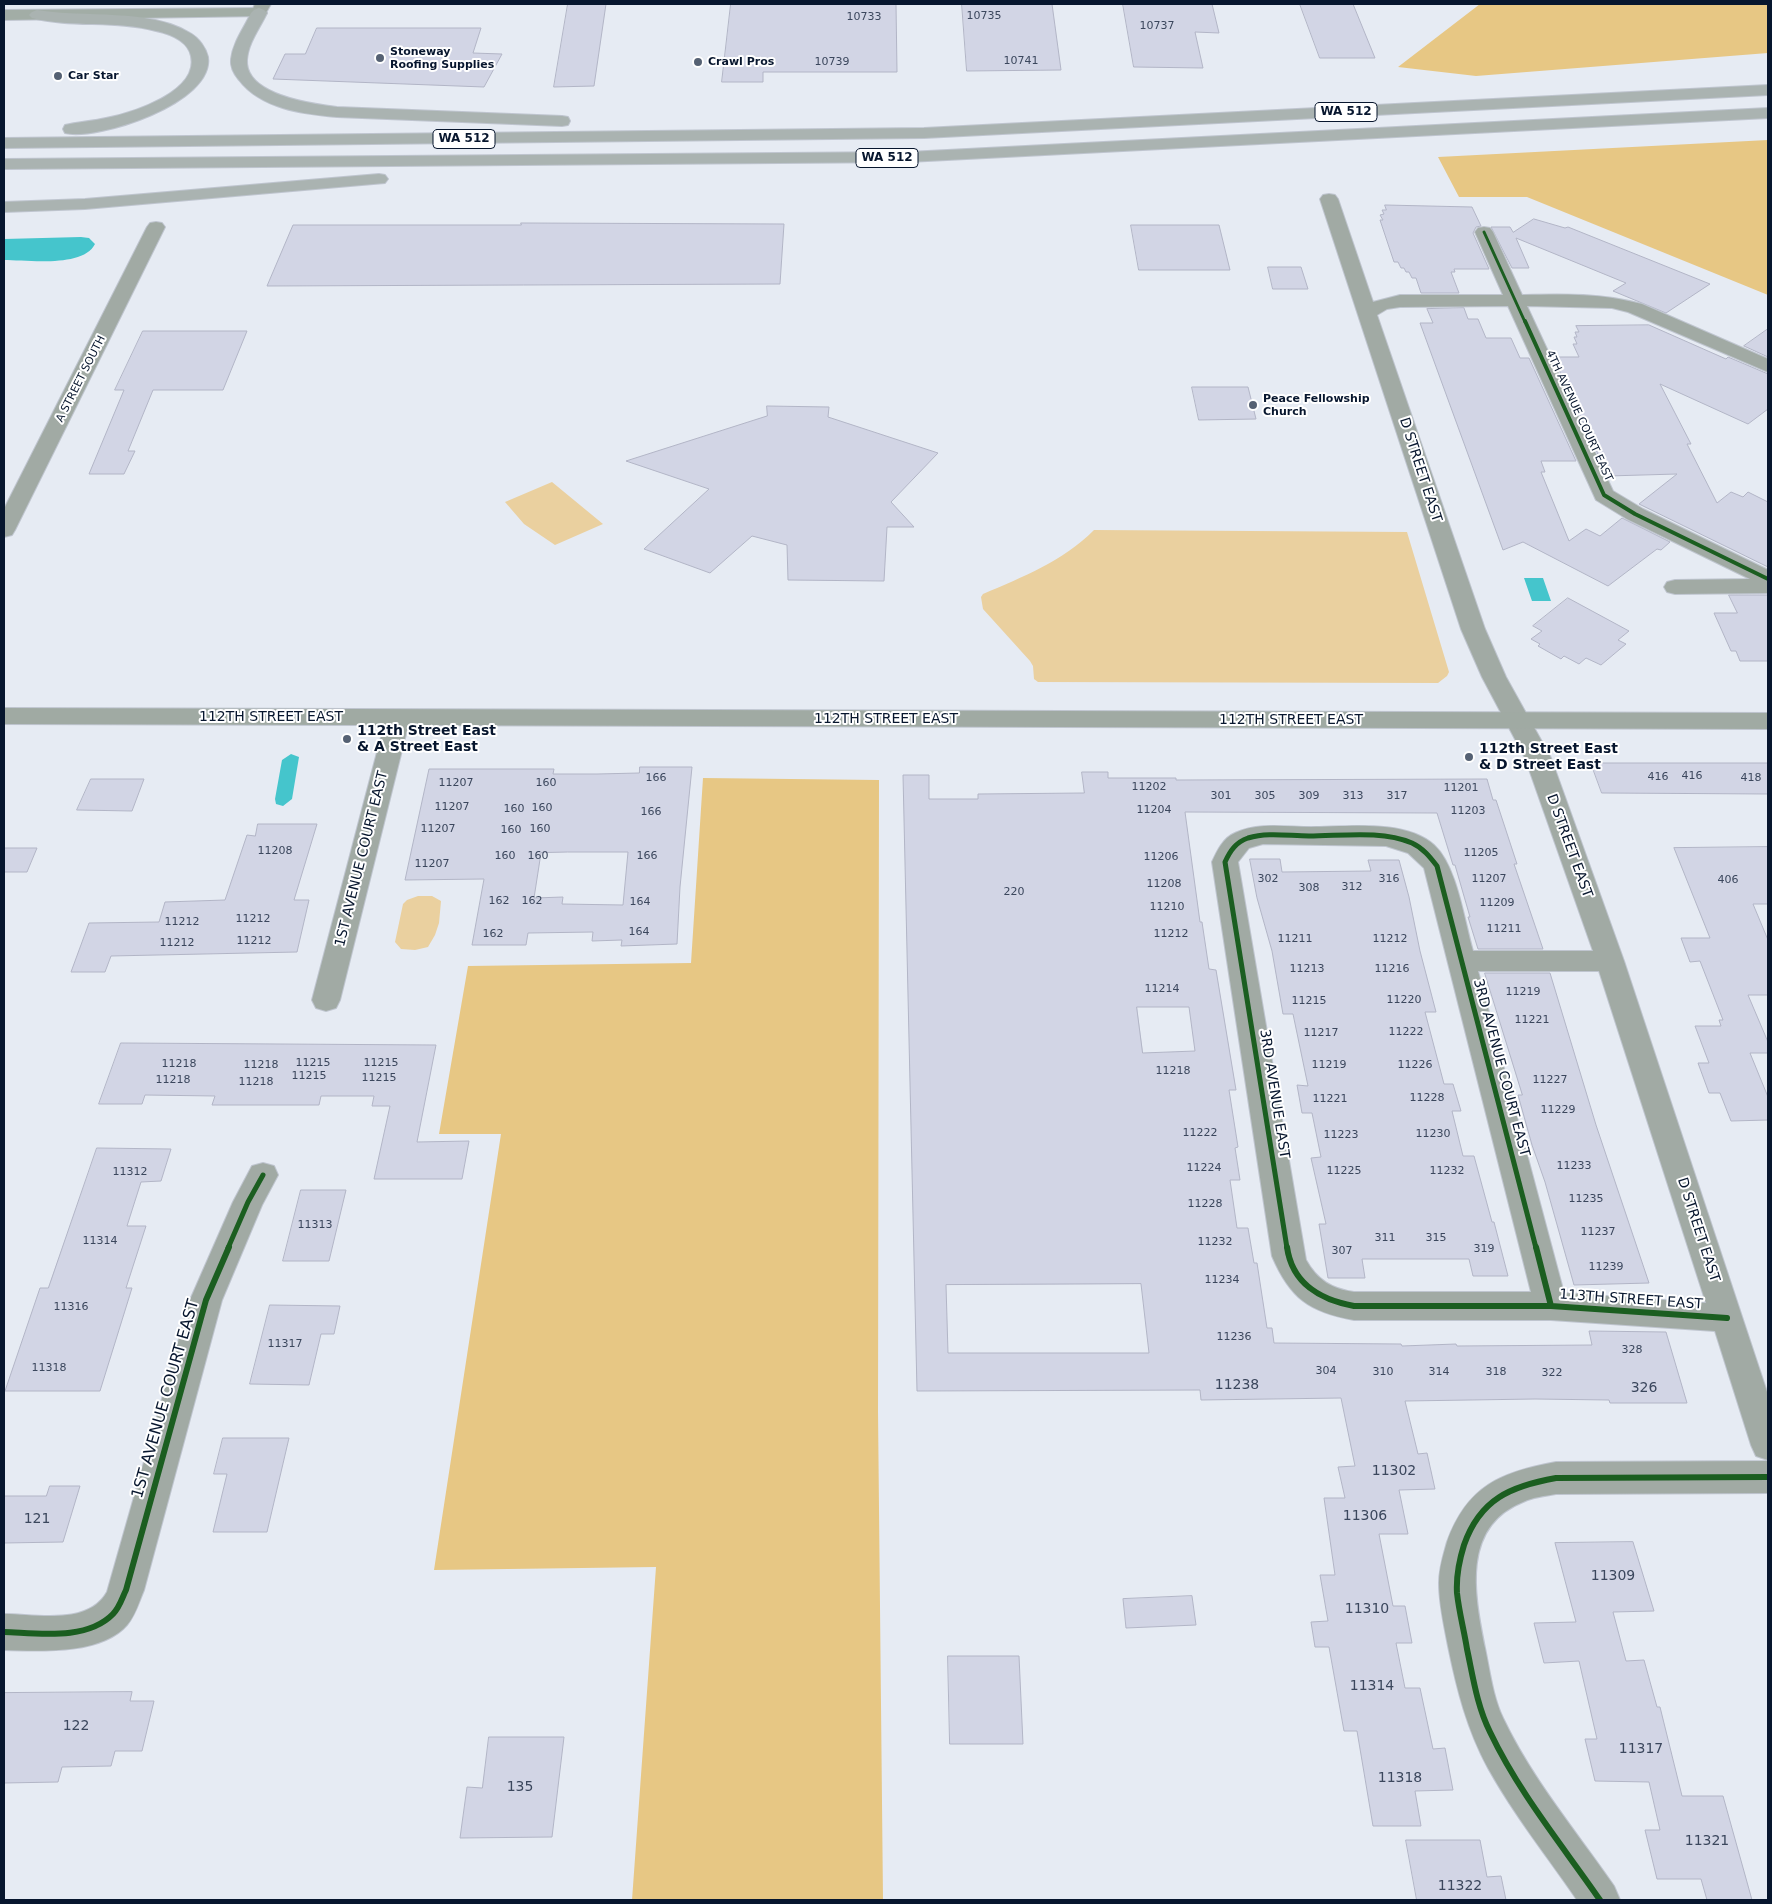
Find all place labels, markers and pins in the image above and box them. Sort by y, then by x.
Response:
place label: Stoneway Roofing Supplies [390,45,494,71]
marker: Stoneway Roofing Supplies [374,52,386,64]
place label: Crawl Pros [708,55,774,69]
marker: Crawl Pros [692,56,704,68]
place label: Car Star [68,69,119,83]
marker: Car Star [52,70,64,82]
place label: Peace Fellowship Church [1263,392,1370,418]
marker: Peace Fellowship Church [1247,399,1259,411]
place label: 112th Street East & A Street East [357,723,496,756]
marker: 112th Street East & A Street East [341,733,353,745]
place label: 112th Street East & D Street East [1479,741,1618,774]
marker: 112th Street East & D Street East [1463,751,1475,763]

